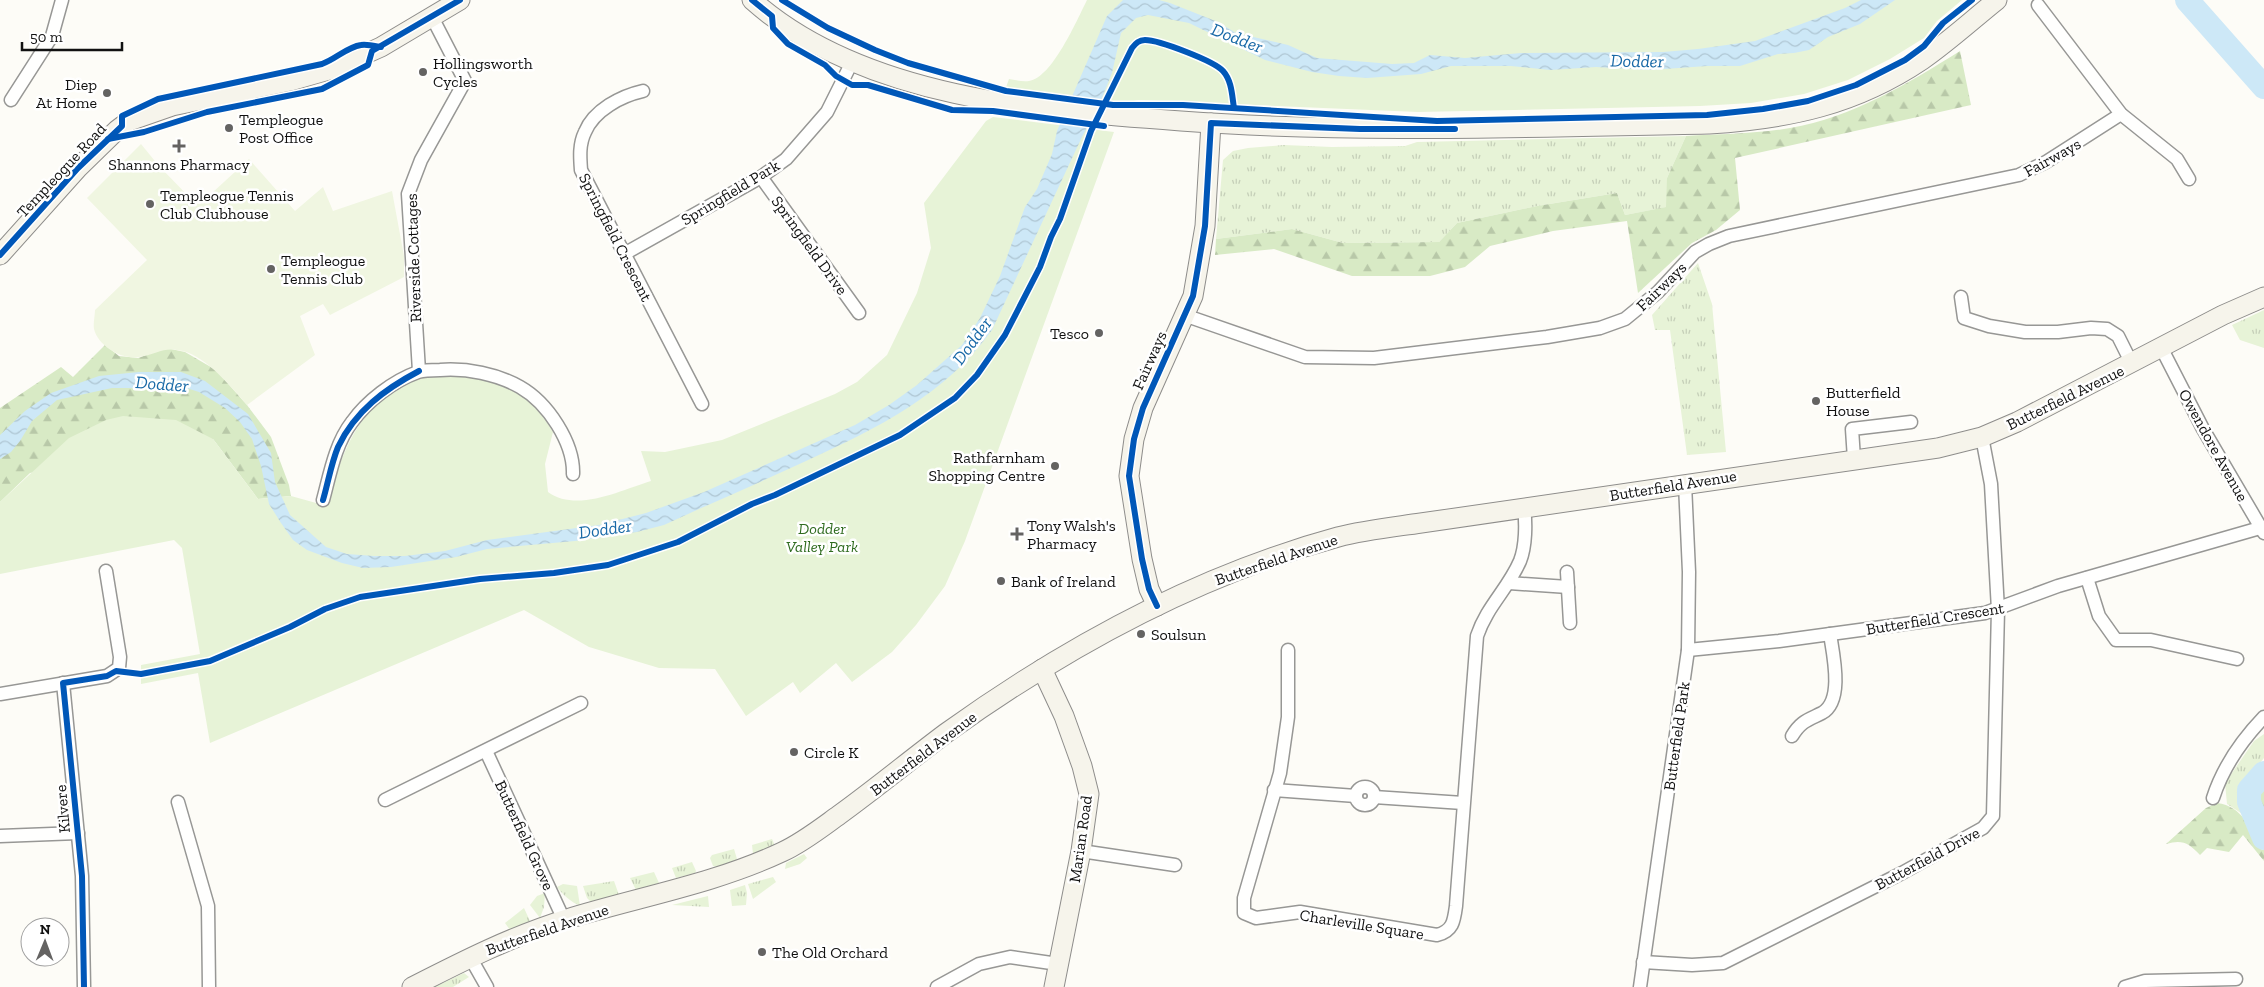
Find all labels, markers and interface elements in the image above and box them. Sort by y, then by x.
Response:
water label: Dodder [1208,18,1267,58]
scale bar [22,20,122,52]
text: 50 m [30,28,63,46]
water label: Dodder [1610,50,1665,72]
place label: Hollingsworth Cycles [433,54,533,91]
marker: Hollingsworth Cycles [417,66,429,78]
place label: Diep At Home [36,75,97,112]
marker: Diep At Home [101,87,113,99]
place label: Templeogue Post Office [239,110,323,147]
street label: Templeogue Road [13,119,110,222]
marker: Templeogue Post Office [223,122,235,134]
street label: Fairways [2020,134,2084,181]
marker: Shannons Pharmacy [173,140,185,152]
place label: Shannons Pharmacy [108,155,250,174]
street label: Springfield Park [678,155,784,229]
street label: Springfield Crescent [575,170,656,305]
place label: Templeogue Tennis Club Clubhouse [160,186,294,223]
street label: Springfield Drive [767,192,852,298]
street label: Riverside Cottages [402,193,425,323]
marker: Templeogue Tennis Club Clubhouse [144,198,156,210]
place label: Templeogue Tennis Club [281,251,365,288]
street label: Fairways [1632,258,1690,315]
marker: Templeogue Tennis Club [265,263,277,275]
water label: Dodder [947,312,997,369]
place label: Tesco [1050,324,1089,343]
marker: Tesco [1093,327,1105,339]
street label: Fairways [1128,328,1171,393]
street label: Butterfield Avenue [2003,361,2127,434]
water label: Dodder [135,371,190,397]
place label: Butterfield House [1826,383,1901,420]
street label: Owendore Avenue [2175,386,2252,505]
marker: Butterfield House [1810,395,1822,407]
place label: Rathfarnham Shopping Centre [928,448,1045,485]
marker: Rathfarnham Shopping Centre [1049,460,1061,472]
street label: Butterfield Avenue [1608,466,1738,505]
water label: Dodder [577,514,634,544]
place label: Tony Walsh's Pharmacy [1027,516,1116,553]
park label: Dodder Valley Park [786,519,858,556]
marker: Tony Walsh's Pharmacy [1011,528,1023,540]
street label: Butterfield Avenue [1212,530,1340,589]
place label: Bank of Ireland [1011,572,1116,591]
marker: Bank of Ireland [995,575,1007,587]
street label: Butterfield Crescent [1865,598,2006,639]
place label: Soulsun [1151,625,1207,644]
marker: Soulsun [1135,628,1147,640]
street label: Butterfield Park [1659,680,1694,792]
street label: Butterfield Avenue [866,707,980,800]
place label: Circle K [804,743,859,762]
marker: Circle K [788,746,800,758]
street label: Butterfield Grove [491,777,558,893]
street label: Kilvere [51,784,74,834]
street label: Marian Road [1065,794,1096,884]
street label: Butterfield Drive [1872,823,1983,894]
street label: Butterfield Avenue [483,900,611,959]
street label: Charleville Square [1298,905,1425,944]
north arrow [20,917,70,967]
text: N [40,921,51,938]
place label: The Old Orchard [772,943,888,962]
marker: The Old Orchard [756,946,768,958]

